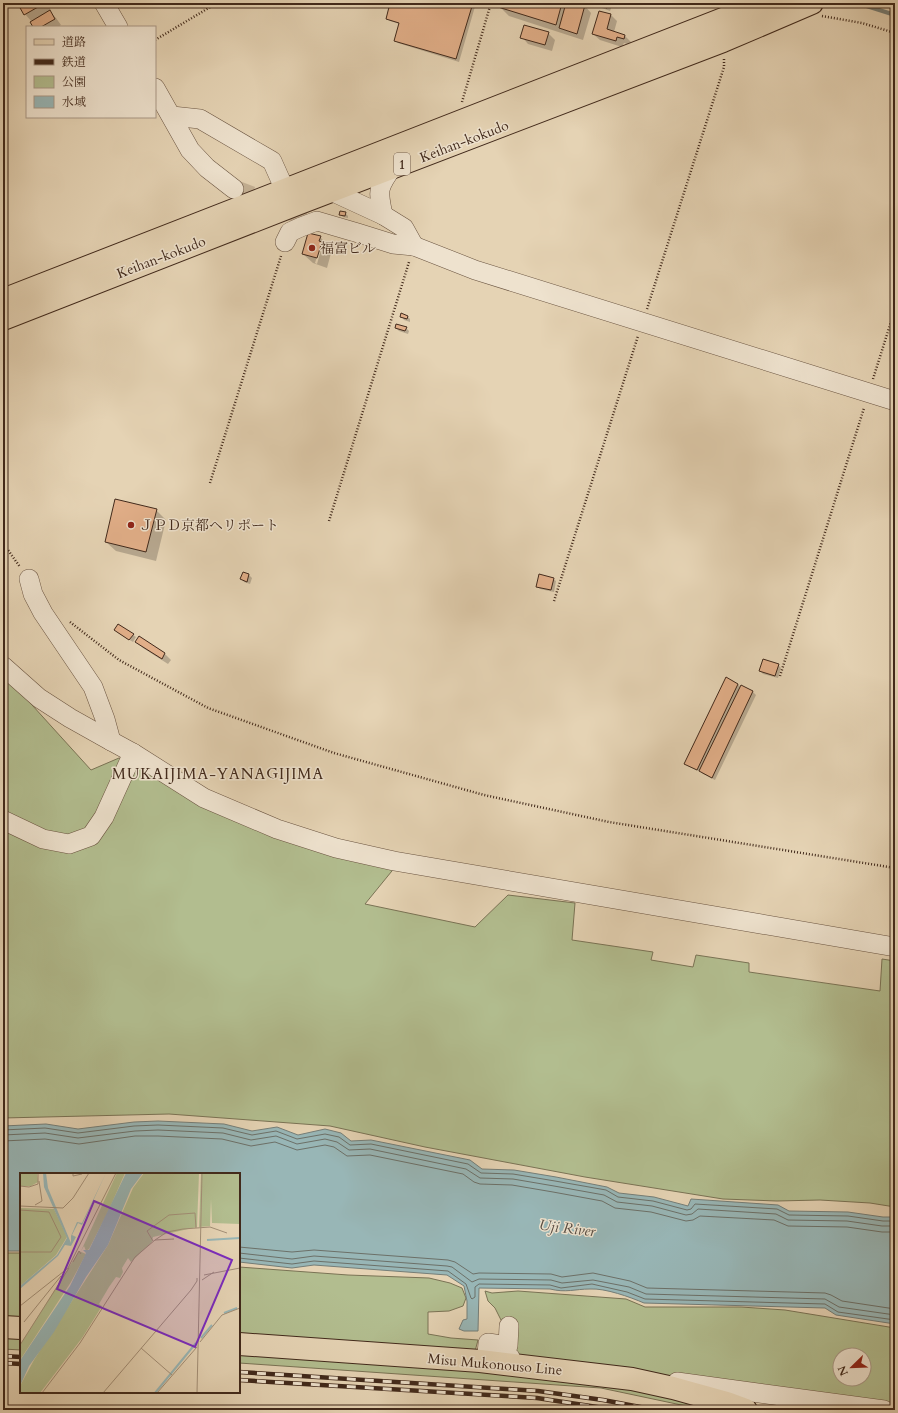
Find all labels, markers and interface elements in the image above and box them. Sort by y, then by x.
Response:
legend [26,26,156,118]
text: 道路 [62,34,86,50]
text: 鉄道 [61,54,86,70]
text: 公園 [62,74,86,90]
text: 水域 [62,94,86,110]
street label: Keihan-kokudo [417,116,512,167]
road number: 1 [394,153,410,175]
street label: Keihan-kokudo [114,232,209,283]
place label: 福富ビル [320,239,376,258]
marker: 福富ビル [307,243,317,253]
place label: ＪＰＤ京都ヘリポート [139,516,279,535]
marker: ＪＰＤ京都ヘリポート [126,520,136,530]
district label: MUKAIJIMA-YANAGIJIMA [112,764,324,784]
inset map [20,1173,240,1393]
water label: Uji River [538,1215,597,1242]
north arrow [832,1347,872,1387]
street label: Misu Mukonouso Line [427,1349,563,1380]
text: N [834,1363,852,1378]

